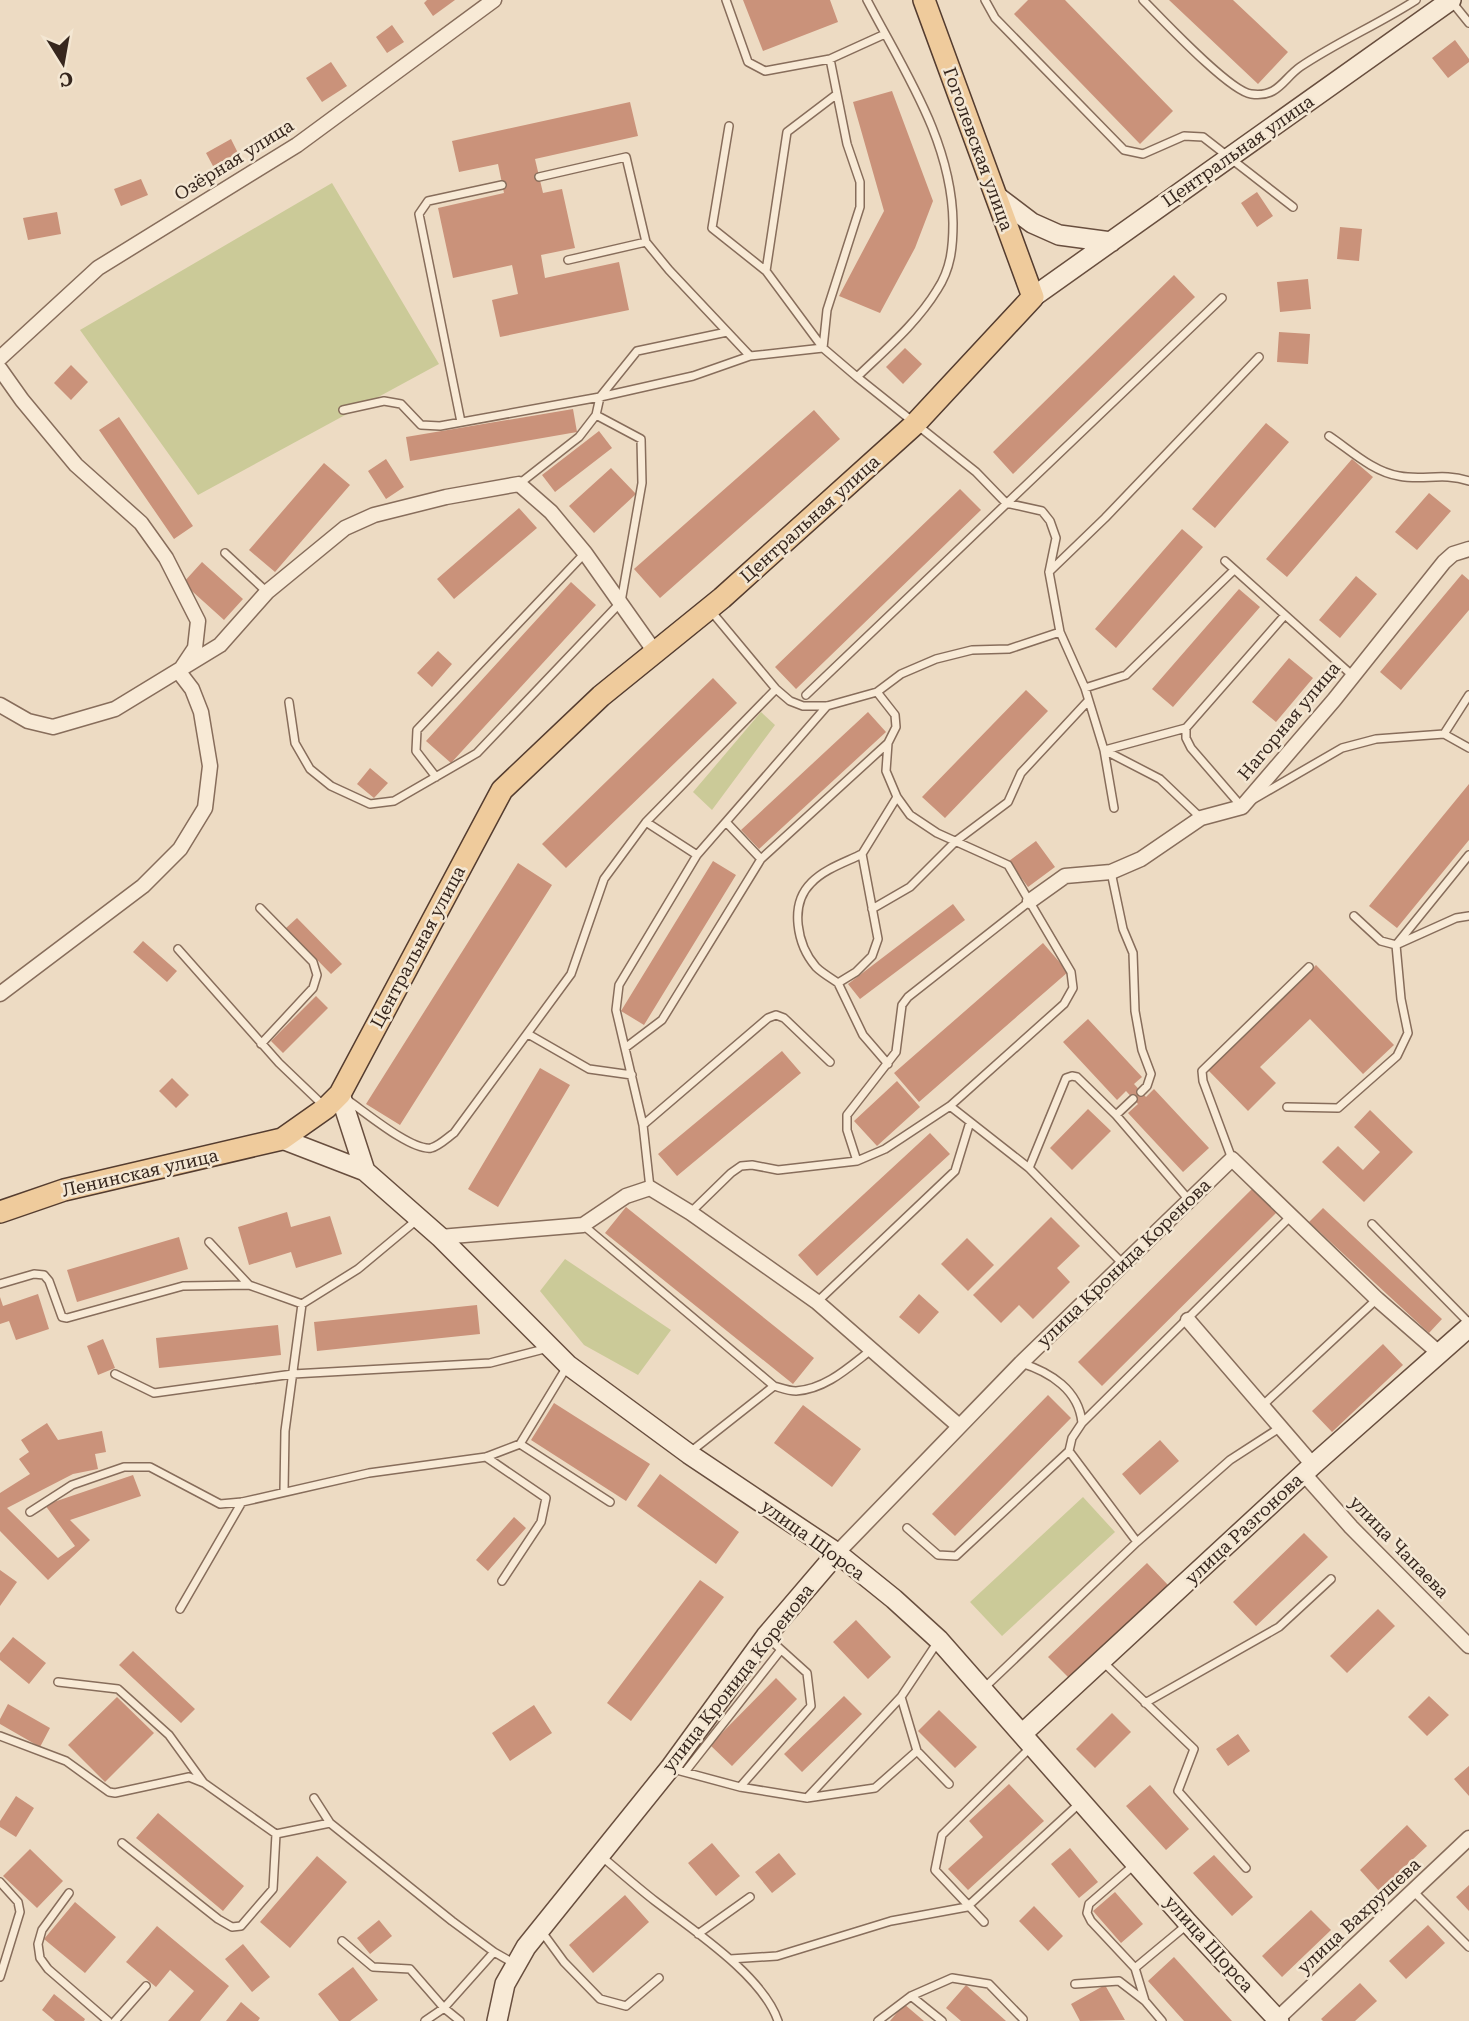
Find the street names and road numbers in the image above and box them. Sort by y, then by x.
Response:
street label: Гоголевская улица [939,64,1018,234]
street label: Центральная улица [1158,90,1318,211]
street label: Озёрная улица [170,114,297,205]
street label: Центральная улица [736,450,884,587]
street label: Нагорная улица [1233,657,1344,784]
street label: Центральная улица [366,862,469,1031]
street label: Ленинская улица [60,1144,220,1201]
street label: улица Кронида Коренова [1033,1174,1215,1351]
street label: улица Разгонова [1181,1469,1307,1588]
street label: улица Чапаева [1345,1491,1454,1602]
street label: улица Щорса [758,1495,869,1584]
street label: улица Кронида Коренова [658,1579,818,1776]
street label: улица Вахрушева [1293,1853,1425,1978]
street label: улица Щорса [1161,1891,1258,1996]

